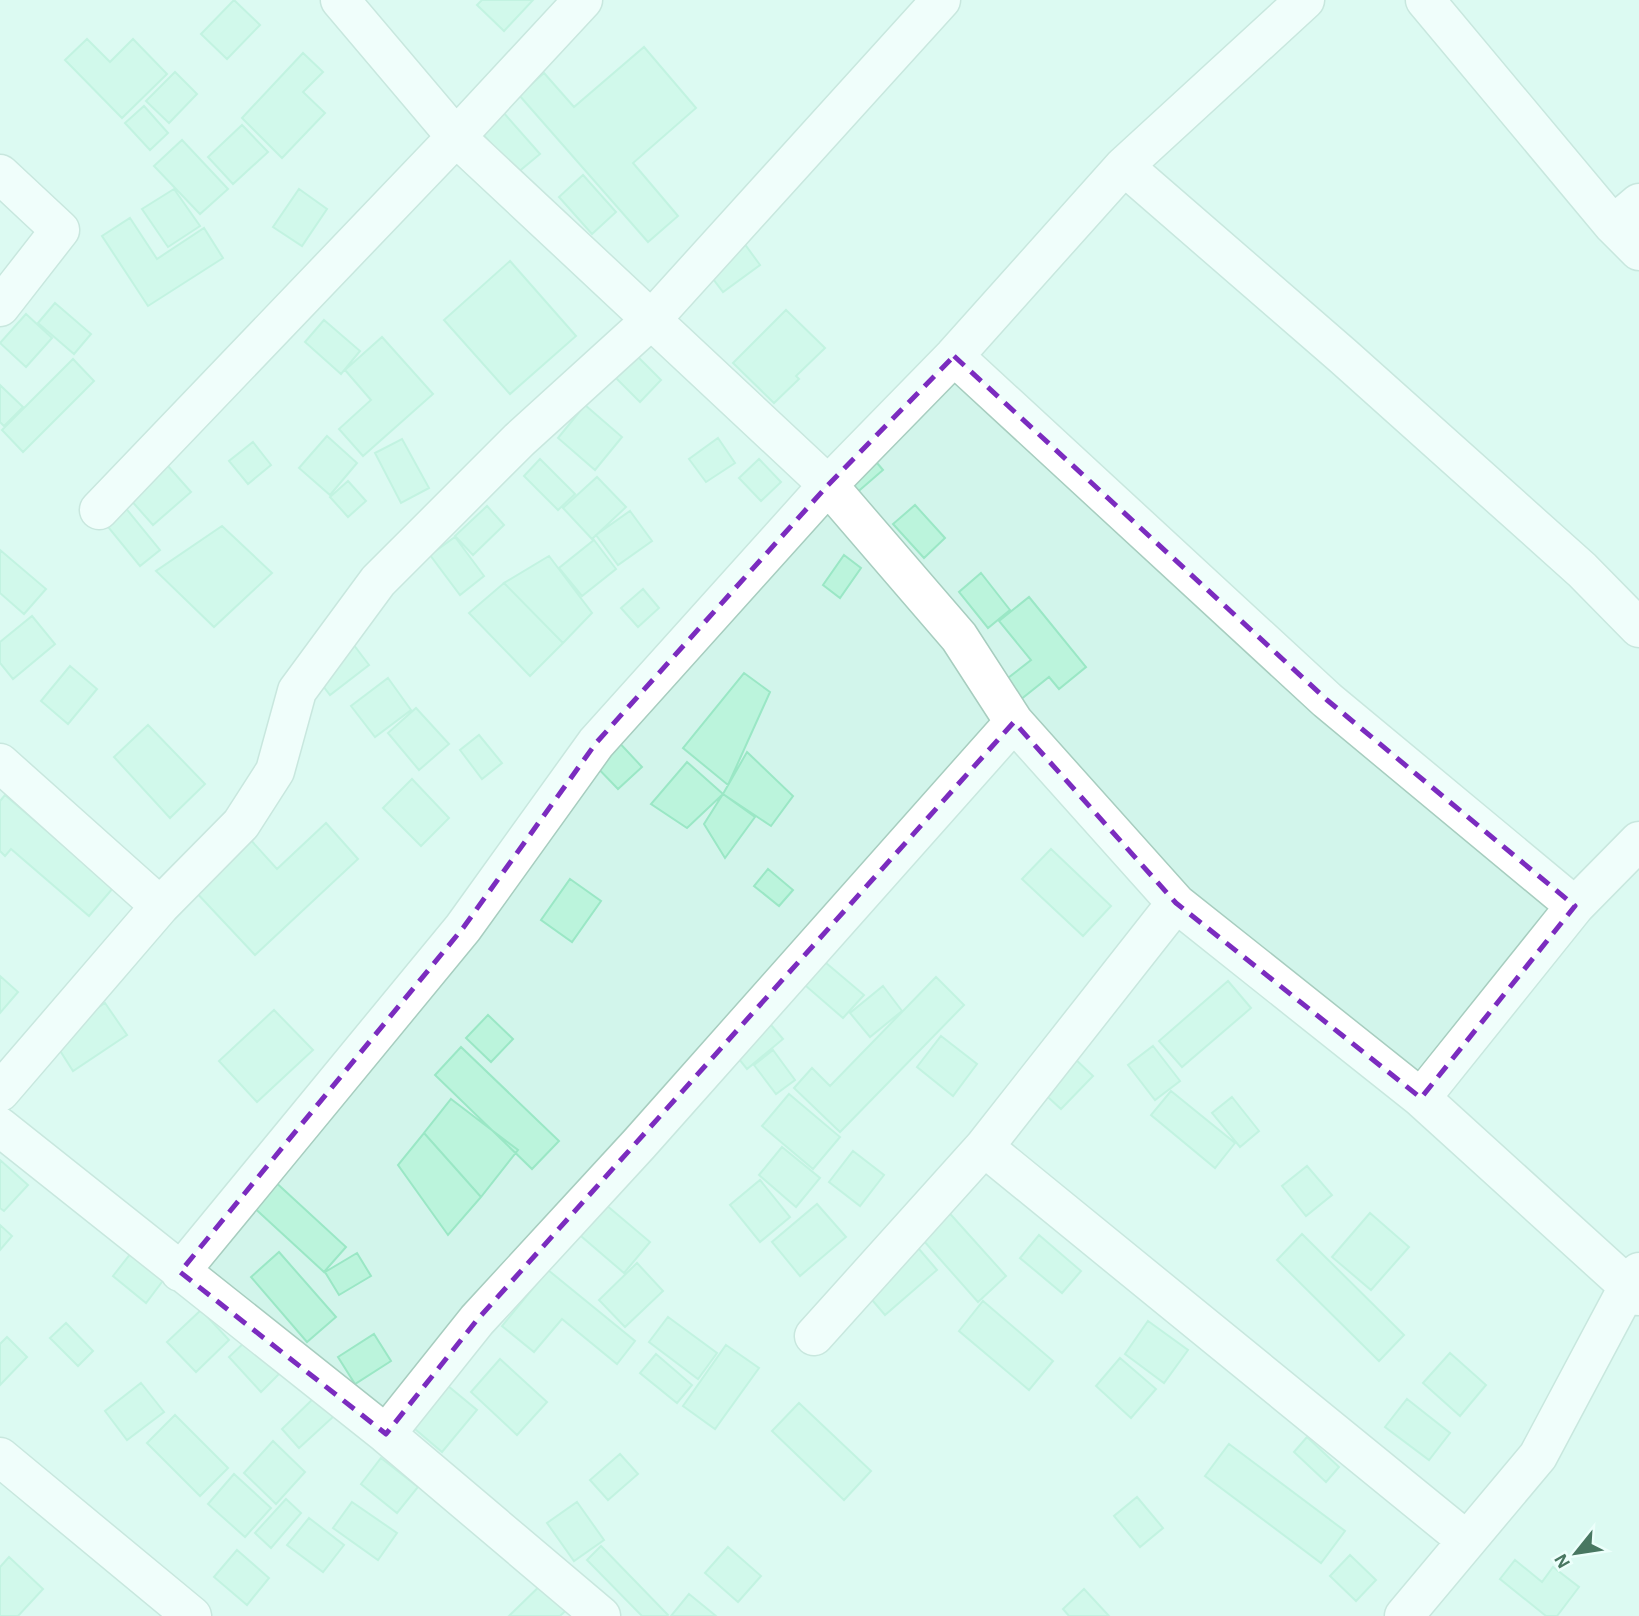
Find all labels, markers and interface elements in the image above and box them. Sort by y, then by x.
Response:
north arrow [1541,1518,1611,1588]
text: N [1551,1550,1574,1571]

